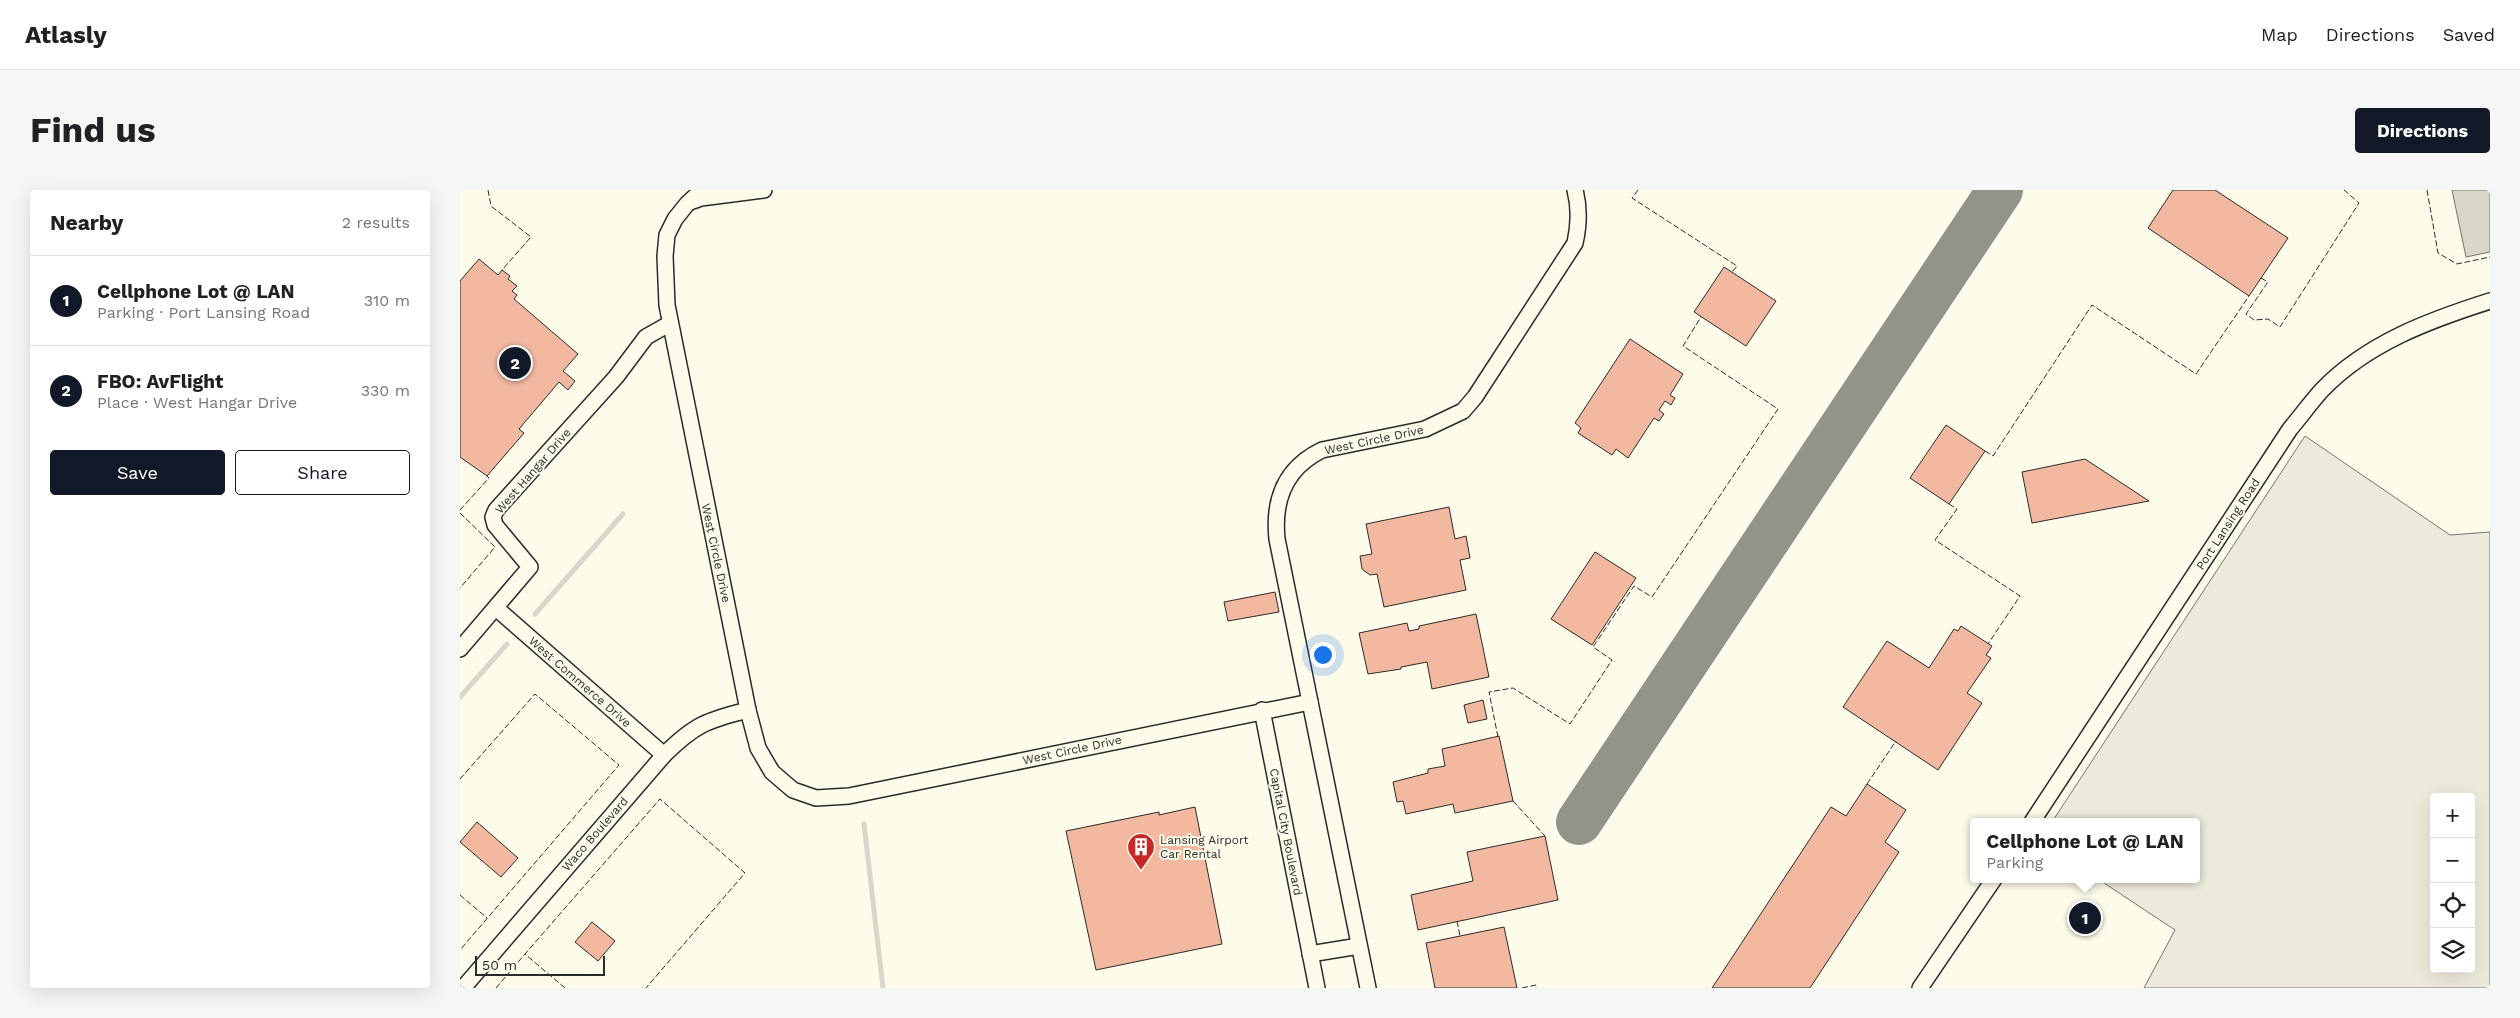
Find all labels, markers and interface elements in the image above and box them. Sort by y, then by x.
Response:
text: Atlasly [25,21,107,49]
text: Map [2261,24,2298,45]
text: Directions [2326,24,2415,45]
text: Saved [2443,24,2495,45]
button: Directions [2355,108,2490,153]
text: Find us [30,109,156,151]
text: Nearby [50,210,123,235]
text: 2 results [342,213,410,232]
text: Cellphone Lot @ LAN [97,280,295,303]
text: 1 [63,291,69,310]
text: 310 m [364,291,410,310]
text: Parking · Port Lansing Road [97,303,310,322]
pin: 2 [499,344,531,382]
text: FBO: AvFlight [97,370,223,393]
text: 2 [61,381,71,400]
text: 330 m [361,381,410,400]
text: Place · West Hangar Drive [97,393,297,412]
street label: West Circle Drive [1323,423,1425,457]
street label: West Hangar Drive [492,426,574,516]
button: Save [50,450,225,495]
button: Share [235,450,410,495]
street label: Port Lansing Road [2193,476,2263,572]
street label: West Circle Drive [699,502,733,604]
street label: West Commerce Drive [526,634,634,730]
your location [1310,642,1336,668]
street label: West Circle Drive [1021,733,1123,767]
street label: Capital City Boulevard [1267,767,1305,897]
map controls [2430,793,2475,973]
button: + [2430,793,2475,838]
street label: Waco Boulevard [559,794,631,874]
popup [1970,818,2200,883]
text: Cellphone Lot @ LAN [1986,830,2184,853]
building icon: Lansing Airport Car Rental [1126,832,1156,871]
place label: Lansing Airport Car Rental [1160,833,1249,861]
button: − [2430,838,2475,883]
text: Parking [1986,853,2043,872]
button: locate [2430,883,2475,928]
pin: 1 [2069,899,2101,937]
button: layers [2430,928,2475,973]
scale bar [475,953,605,976]
text: 50 m [482,957,517,973]

